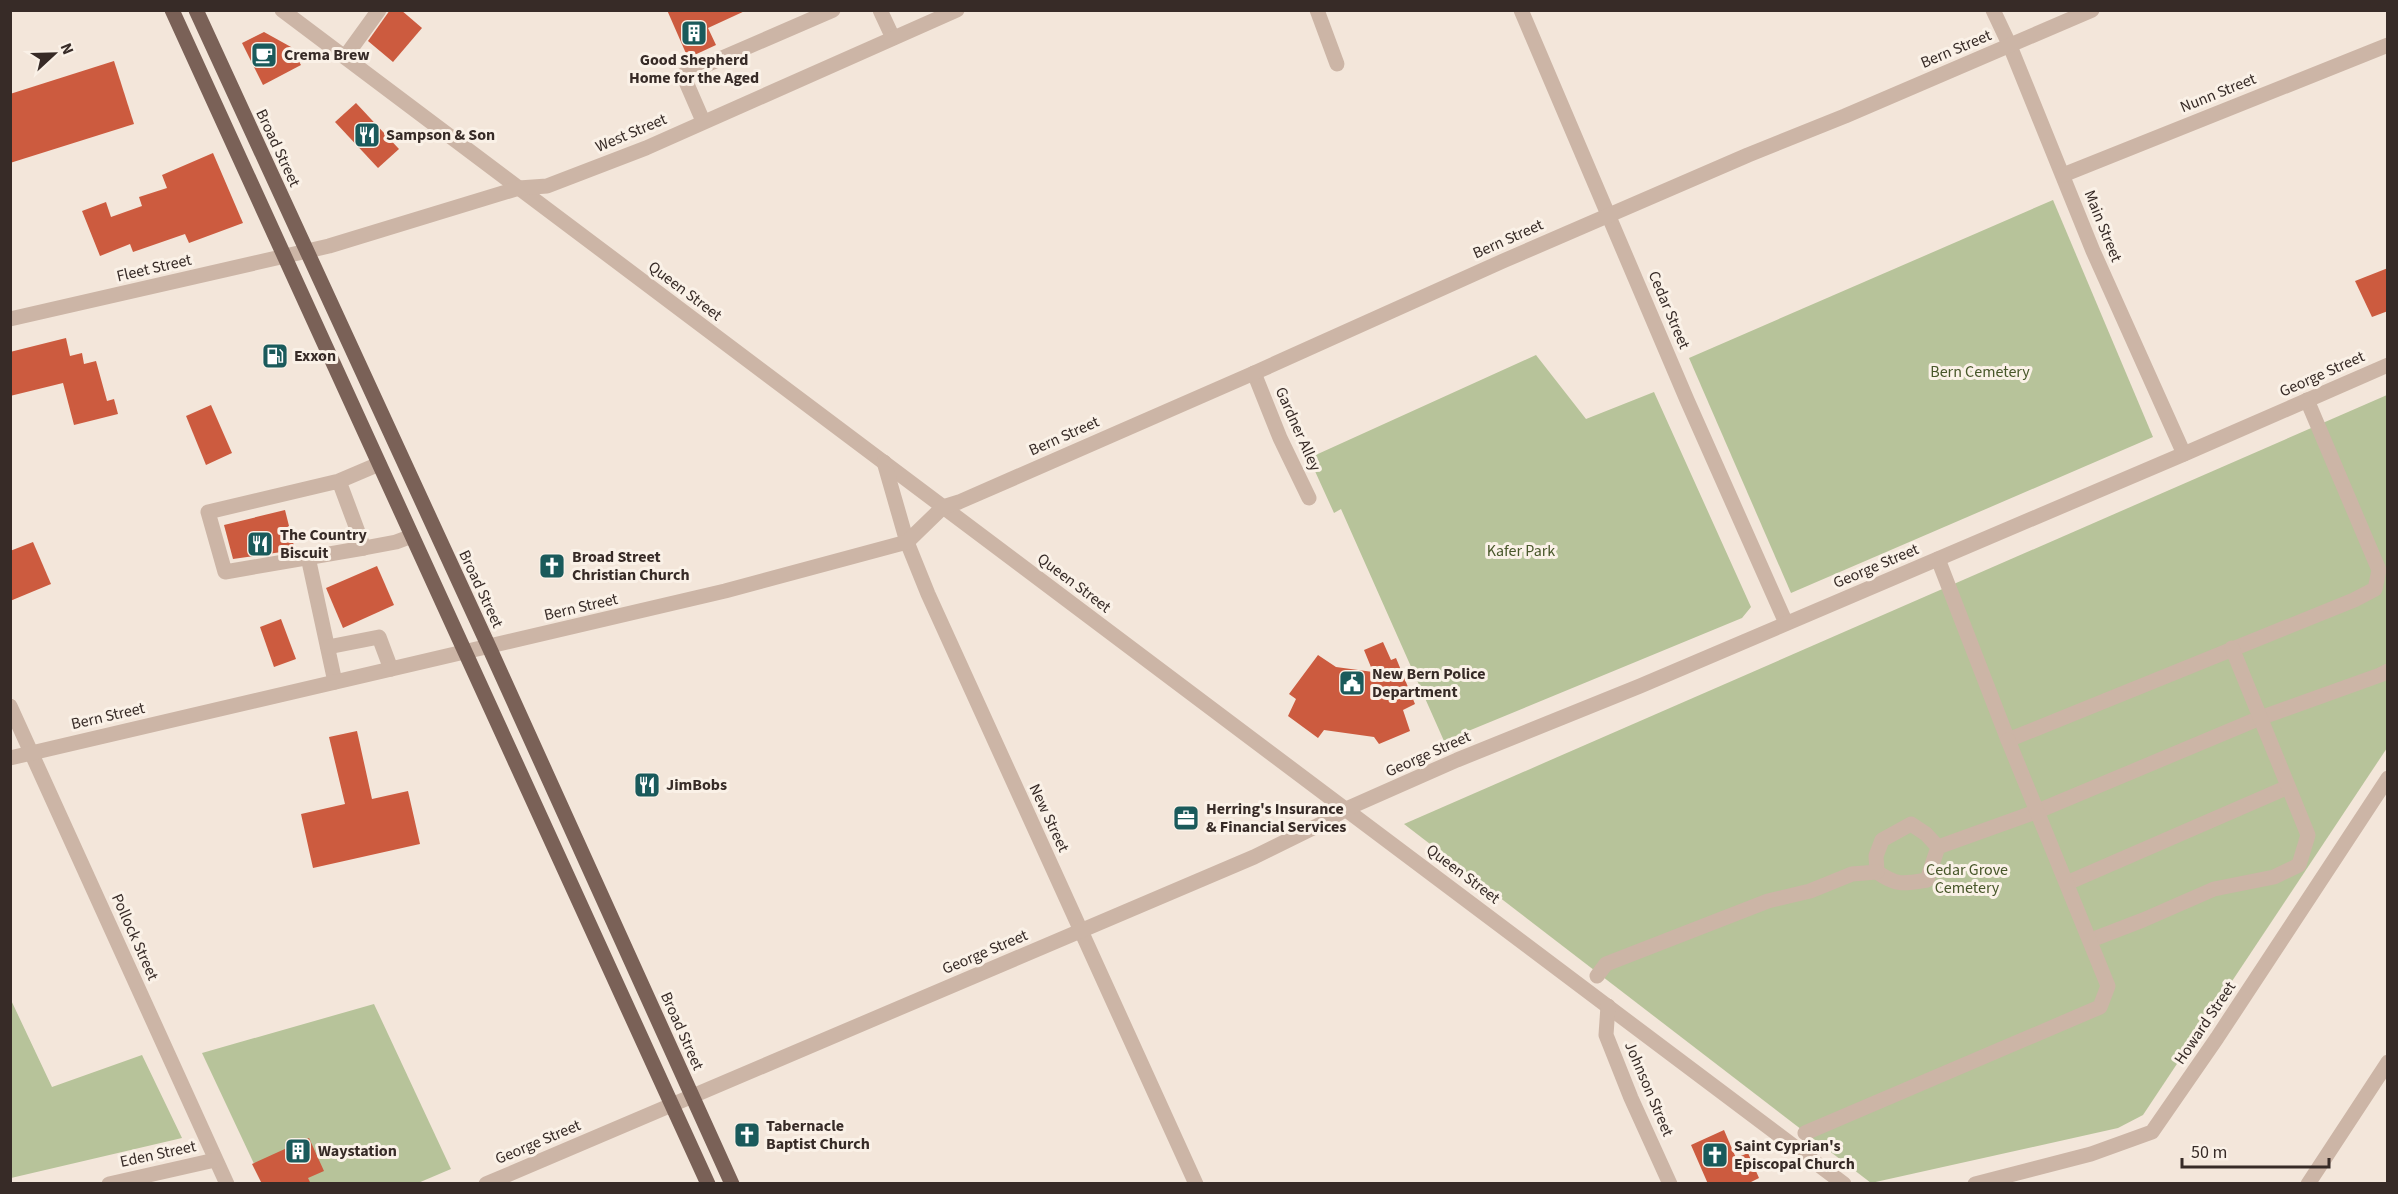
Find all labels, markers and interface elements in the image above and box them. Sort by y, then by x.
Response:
building icon: Good Shepherd Home for the Aged [679,18,709,48]
north arrow [24,24,84,84]
street label: Bern Street [1917,24,1995,74]
text: N [55,40,79,58]
cafe icon: Crema Brew [249,40,279,70]
place label: Crema Brew [284,44,370,66]
place label: Good Shepherd Home for the Aged [629,49,759,89]
street label: Nunn Street [2177,68,2260,118]
street label: Broad Street [250,106,306,191]
street label: West Street [592,108,671,158]
restaurant icon: Sampson & Son [352,120,382,150]
place label: Sampson & Son [386,124,495,146]
street label: Main Street [2079,187,2128,266]
street label: Bern Street [1469,213,1547,264]
street label: Fleet Street [114,249,194,287]
street label: Queen Street [644,256,727,326]
street label: Cedar Street [1643,268,1696,353]
fuel station icon: Exxon [260,341,290,371]
place label: Exxon [294,345,336,367]
street label: George Street [2276,345,2369,403]
park label: Bern Cemetery [1930,361,2030,383]
street label: Gardner Alley [1270,383,1327,475]
street label: Bern Street [1025,410,1103,461]
place label: The Country Biscuit [280,524,368,564]
restaurant icon: The Country Biscuit [245,529,275,559]
street label: George Street [1830,538,1923,594]
park label: Kafer Park [1487,540,1555,562]
place label: Broad Street Christian Church [572,546,690,586]
street label: Broad Street [453,547,509,632]
street label: Queen Street [1033,548,1116,618]
church icon: Broad Street Christian Church [537,551,567,581]
street label: Bern Street [542,588,621,626]
place label: New Bern Police Department [1372,663,1486,703]
public building icon: New Bern Police Department [1337,668,1367,698]
street label: Bern Street [69,697,148,735]
street label: George Street [1382,725,1475,783]
restaurant icon: JimBobs [632,770,662,800]
place label: JimBobs [666,774,727,796]
street label: New Street [1024,780,1075,856]
place label: Herring's Insurance & Financial Services [1206,798,1346,838]
office icon: Herring's Insurance & Financial Services [1171,803,1201,833]
street label: Queen Street [1422,839,1505,909]
park label: Cedar Grove Cemetery [1926,859,2008,899]
street label: Pollock Street [106,890,164,984]
street label: George Street [939,924,1032,980]
street label: Howard Street [2169,977,2241,1069]
street label: Broad Street [655,988,709,1074]
street label: Johnson Street [1619,1038,1679,1140]
street label: George Street [492,1114,585,1170]
place label: Tabernacle Baptist Church [766,1115,870,1155]
church icon: Tabernacle Baptist Church [732,1120,762,1150]
scale bar [2182,1131,2329,1169]
street label: Eden Street [118,1135,199,1173]
place label: Saint Cyprian's Episcopal Church [1734,1135,1855,1175]
building icon: Waystation [283,1136,313,1166]
place label: Waystation [318,1140,397,1162]
church icon: Saint Cyprian's Episcopal Church [1700,1140,1730,1170]
text: 50 m [2191,1140,2227,1165]

